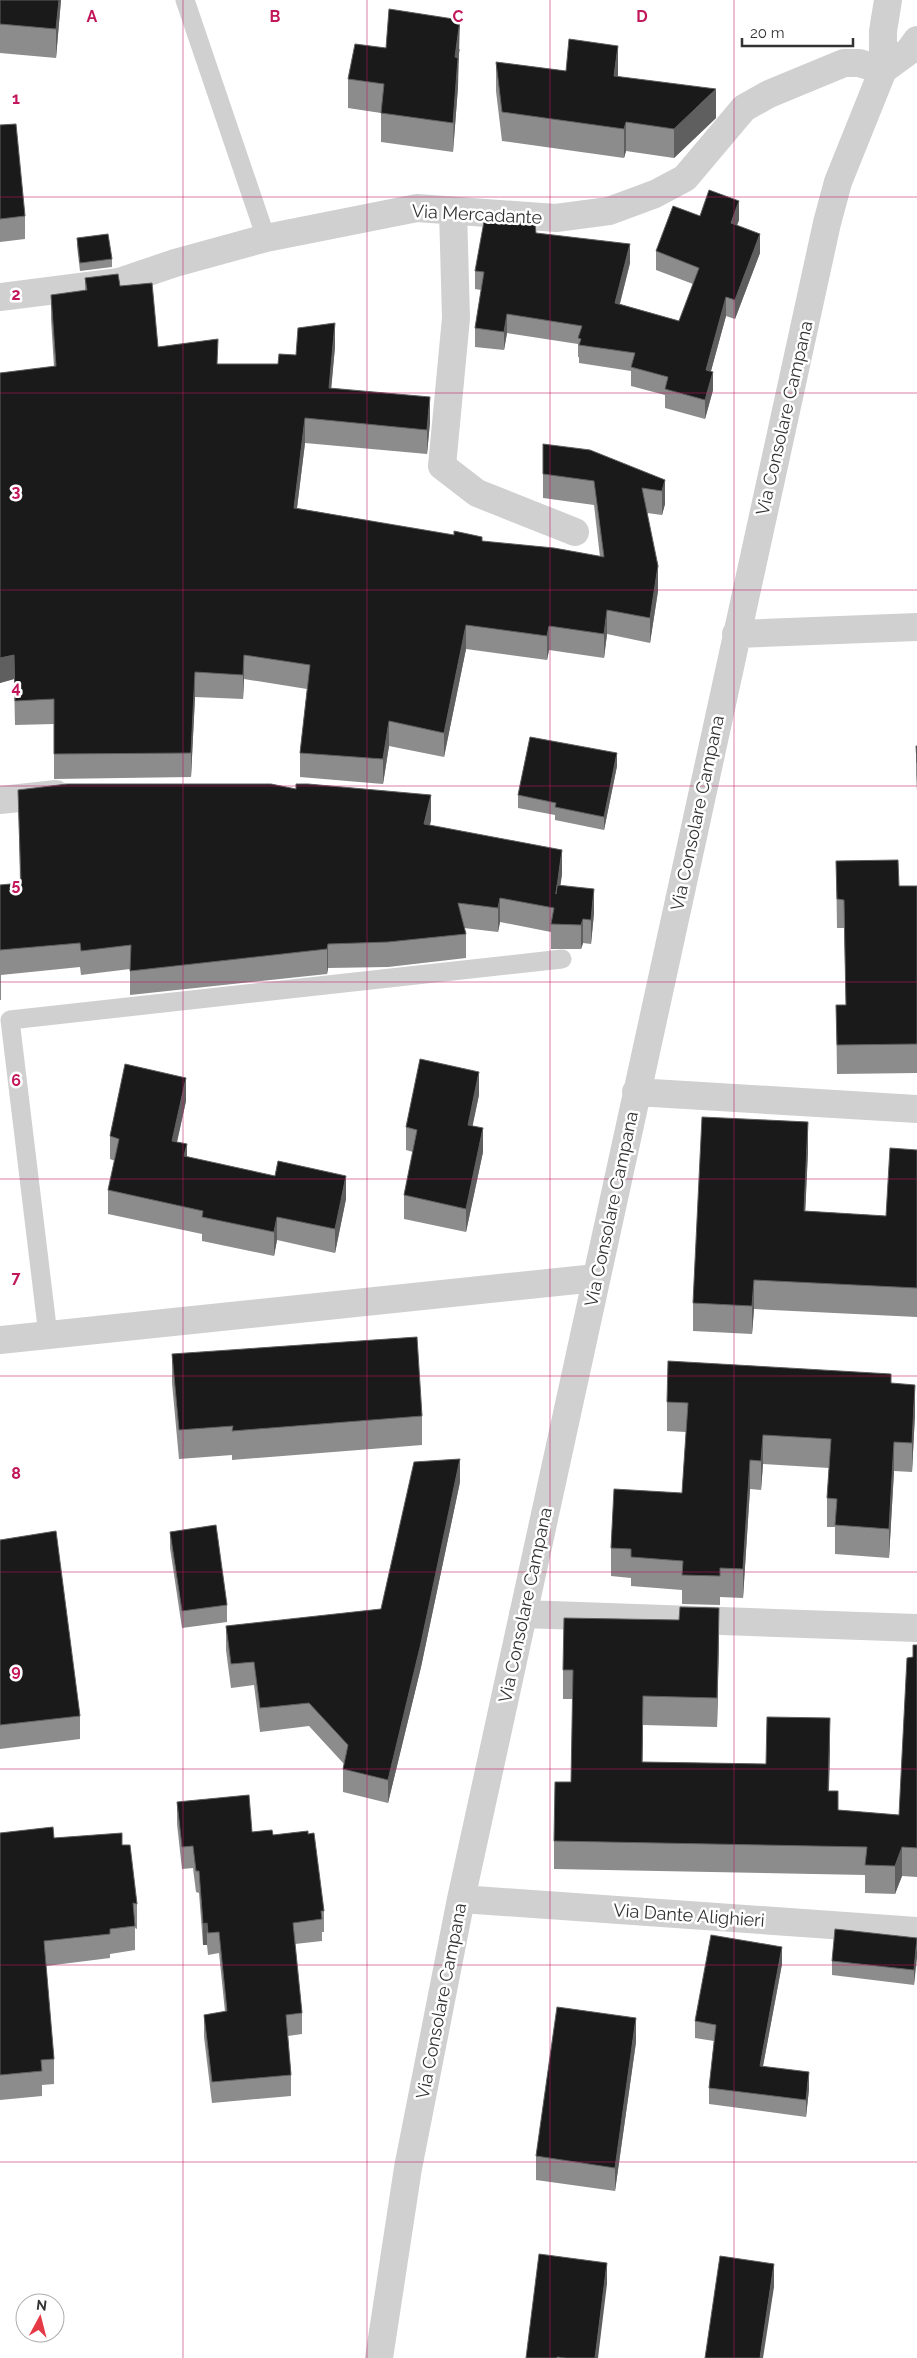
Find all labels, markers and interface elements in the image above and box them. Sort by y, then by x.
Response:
text: A [87,7,98,26]
text: B [270,7,281,26]
text: C [453,7,464,26]
text: D [636,7,648,26]
scale bar [742,15,853,47]
text: 20 m [750,24,785,42]
text: 1 [12,89,20,108]
street label: Via Mercadante [411,200,543,228]
text: 2 [11,285,21,304]
street label: Via Consolare Campana [751,319,817,517]
text: 3 [12,482,21,501]
text: 4 [11,678,21,697]
street label: Via Consolare Campana [666,713,728,913]
text: 5 [12,875,21,894]
text: 6 [11,1071,21,1090]
street label: Via Consolare Campana [580,1109,642,1309]
text: 7 [12,1268,21,1287]
text: 8 [11,1464,21,1483]
street label: Via Consolare Campana [494,1505,556,1705]
text: 9 [11,1661,21,1680]
street label: Via Dante Alighieri [613,1899,765,1931]
street label: Via Consolare Campana [412,1901,470,2101]
north arrow [15,2293,65,2343]
text: N [35,2297,48,2314]

